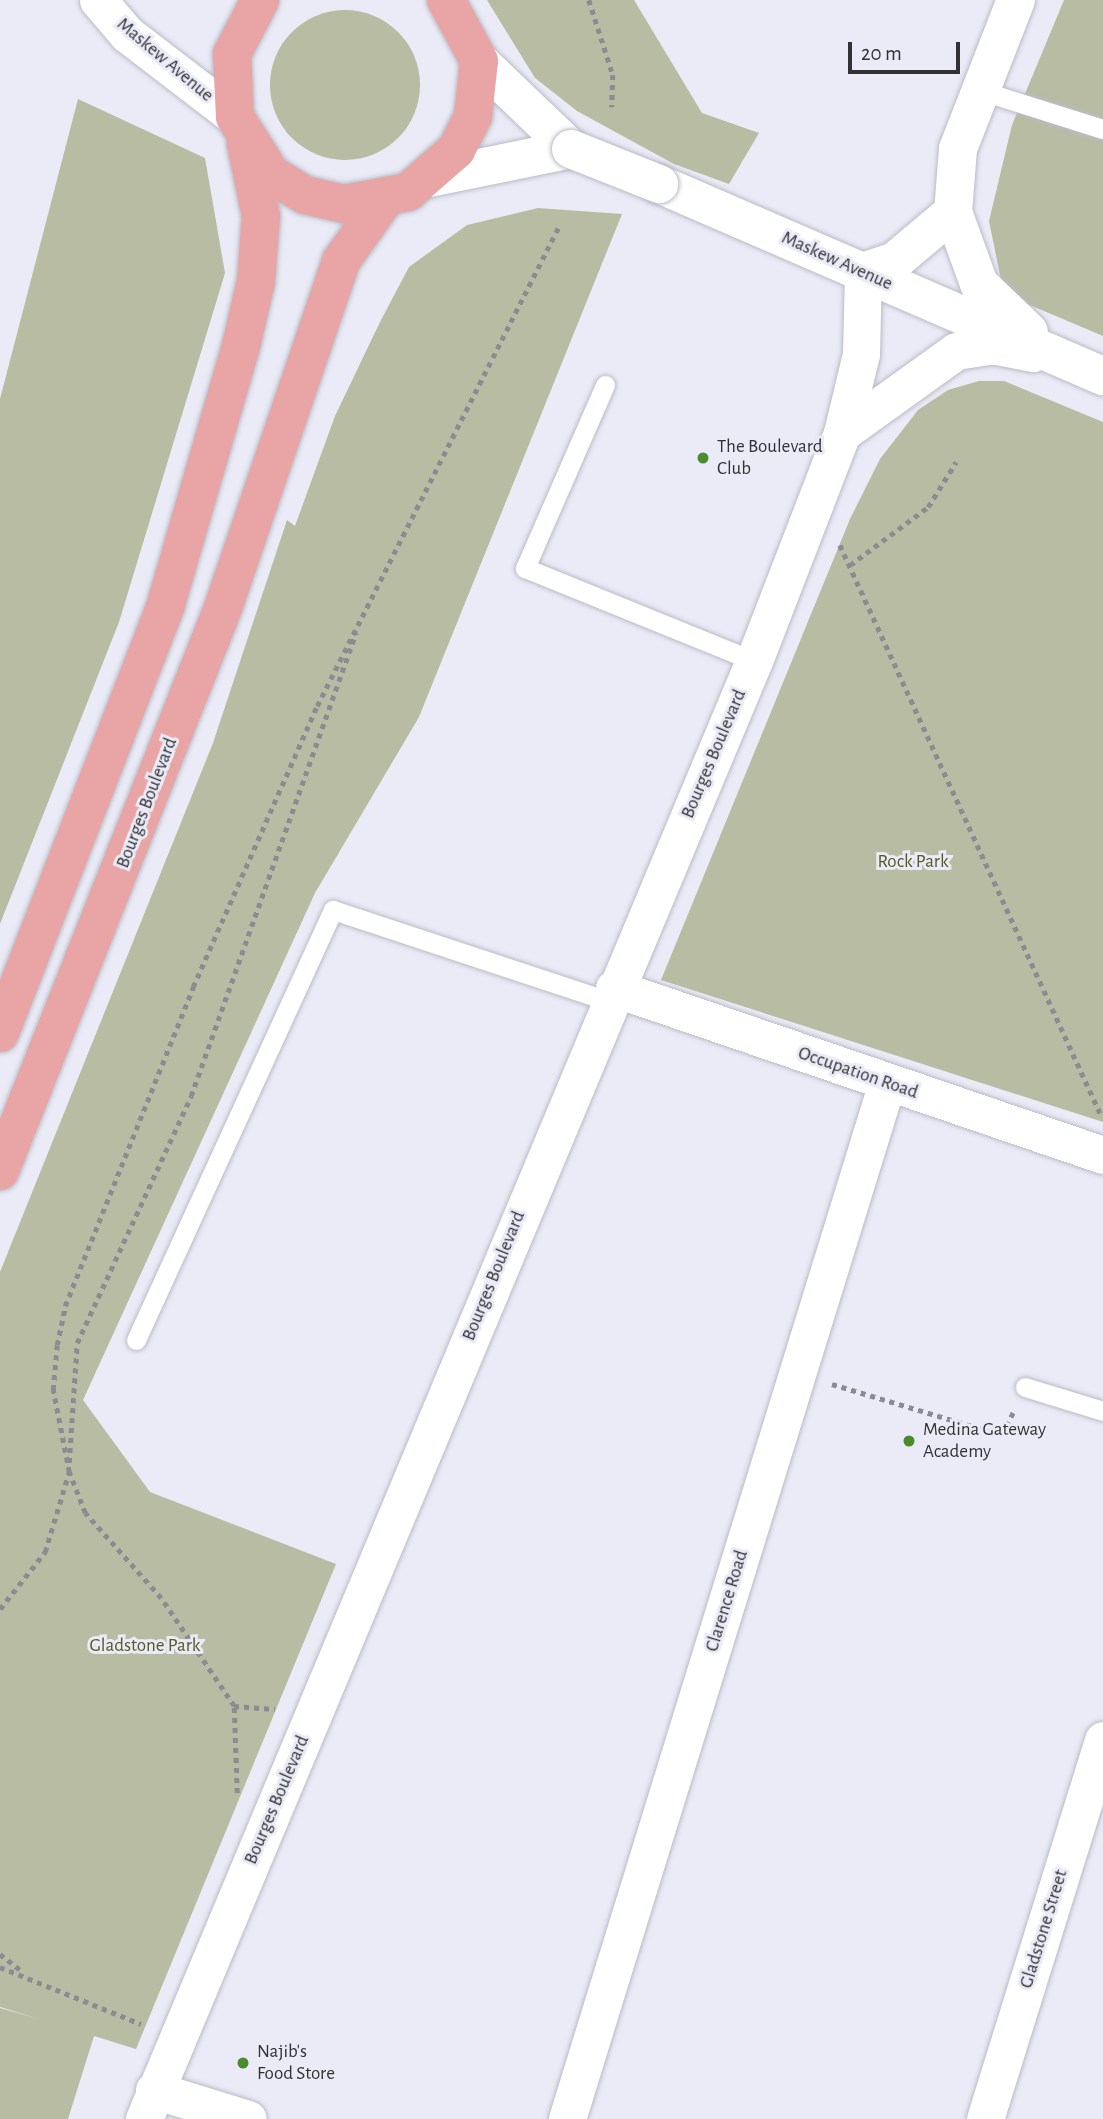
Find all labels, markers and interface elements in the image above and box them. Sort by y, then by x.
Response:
street label: Maskew Avenue [112,13,218,107]
scale bar [851,28,963,72]
text: 20 m [861,43,902,64]
street label: Maskew Avenue [778,226,896,296]
place label: The Boulevard Club [717,436,823,480]
marker: The Boulevard Club [695,450,711,466]
street label: Bourges Boulevard [677,686,751,822]
street label: Bourges Boulevard [112,735,182,871]
park label: Rock Park [877,851,949,873]
street label: Occupation Road [795,1042,921,1104]
street label: Bourges Boulevard [458,1208,530,1344]
place label: Medina Gateway Academy [923,1419,1046,1463]
marker: Medina Gateway Academy [901,1433,917,1449]
street label: Clarence Road [701,1548,753,1654]
park label: Gladstone Park [90,1635,200,1657]
street label: Bourges Boulevard [240,1732,314,1868]
street label: Gladstone Street [1015,1867,1073,1991]
place label: Najib's Food Store [257,2041,335,2085]
marker: Najib's Food Store [235,2055,251,2071]

